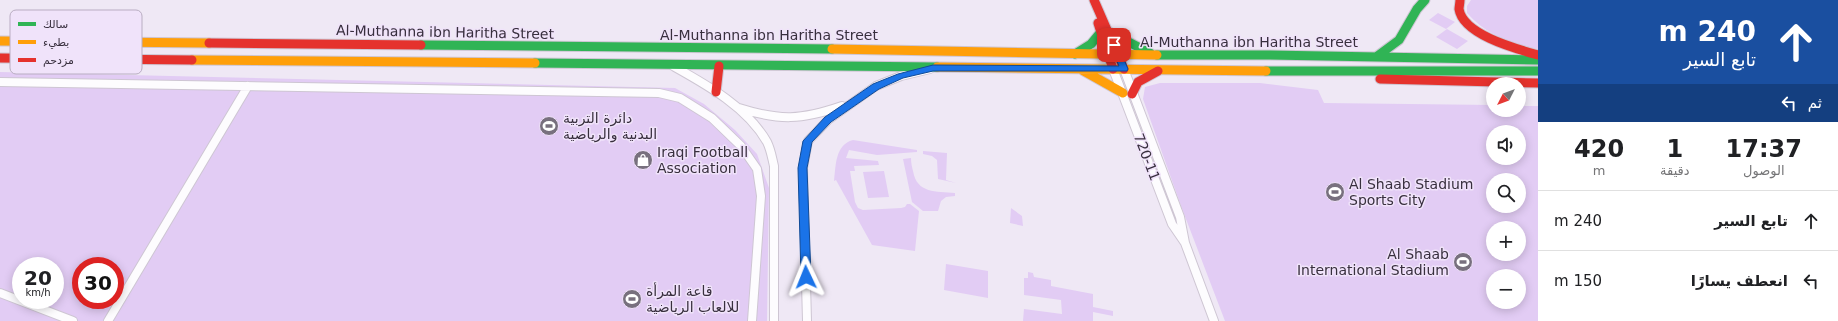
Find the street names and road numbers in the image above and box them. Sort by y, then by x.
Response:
street label: Al-Muthanna ibn Haritha Street [336,22,555,42]
street label: Al-Muthanna ibn Haritha Street [660,27,878,43]
street label: Al-Muthanna ibn Haritha Street [1140,34,1358,50]
street label: 720-11 [1131,131,1163,183]

